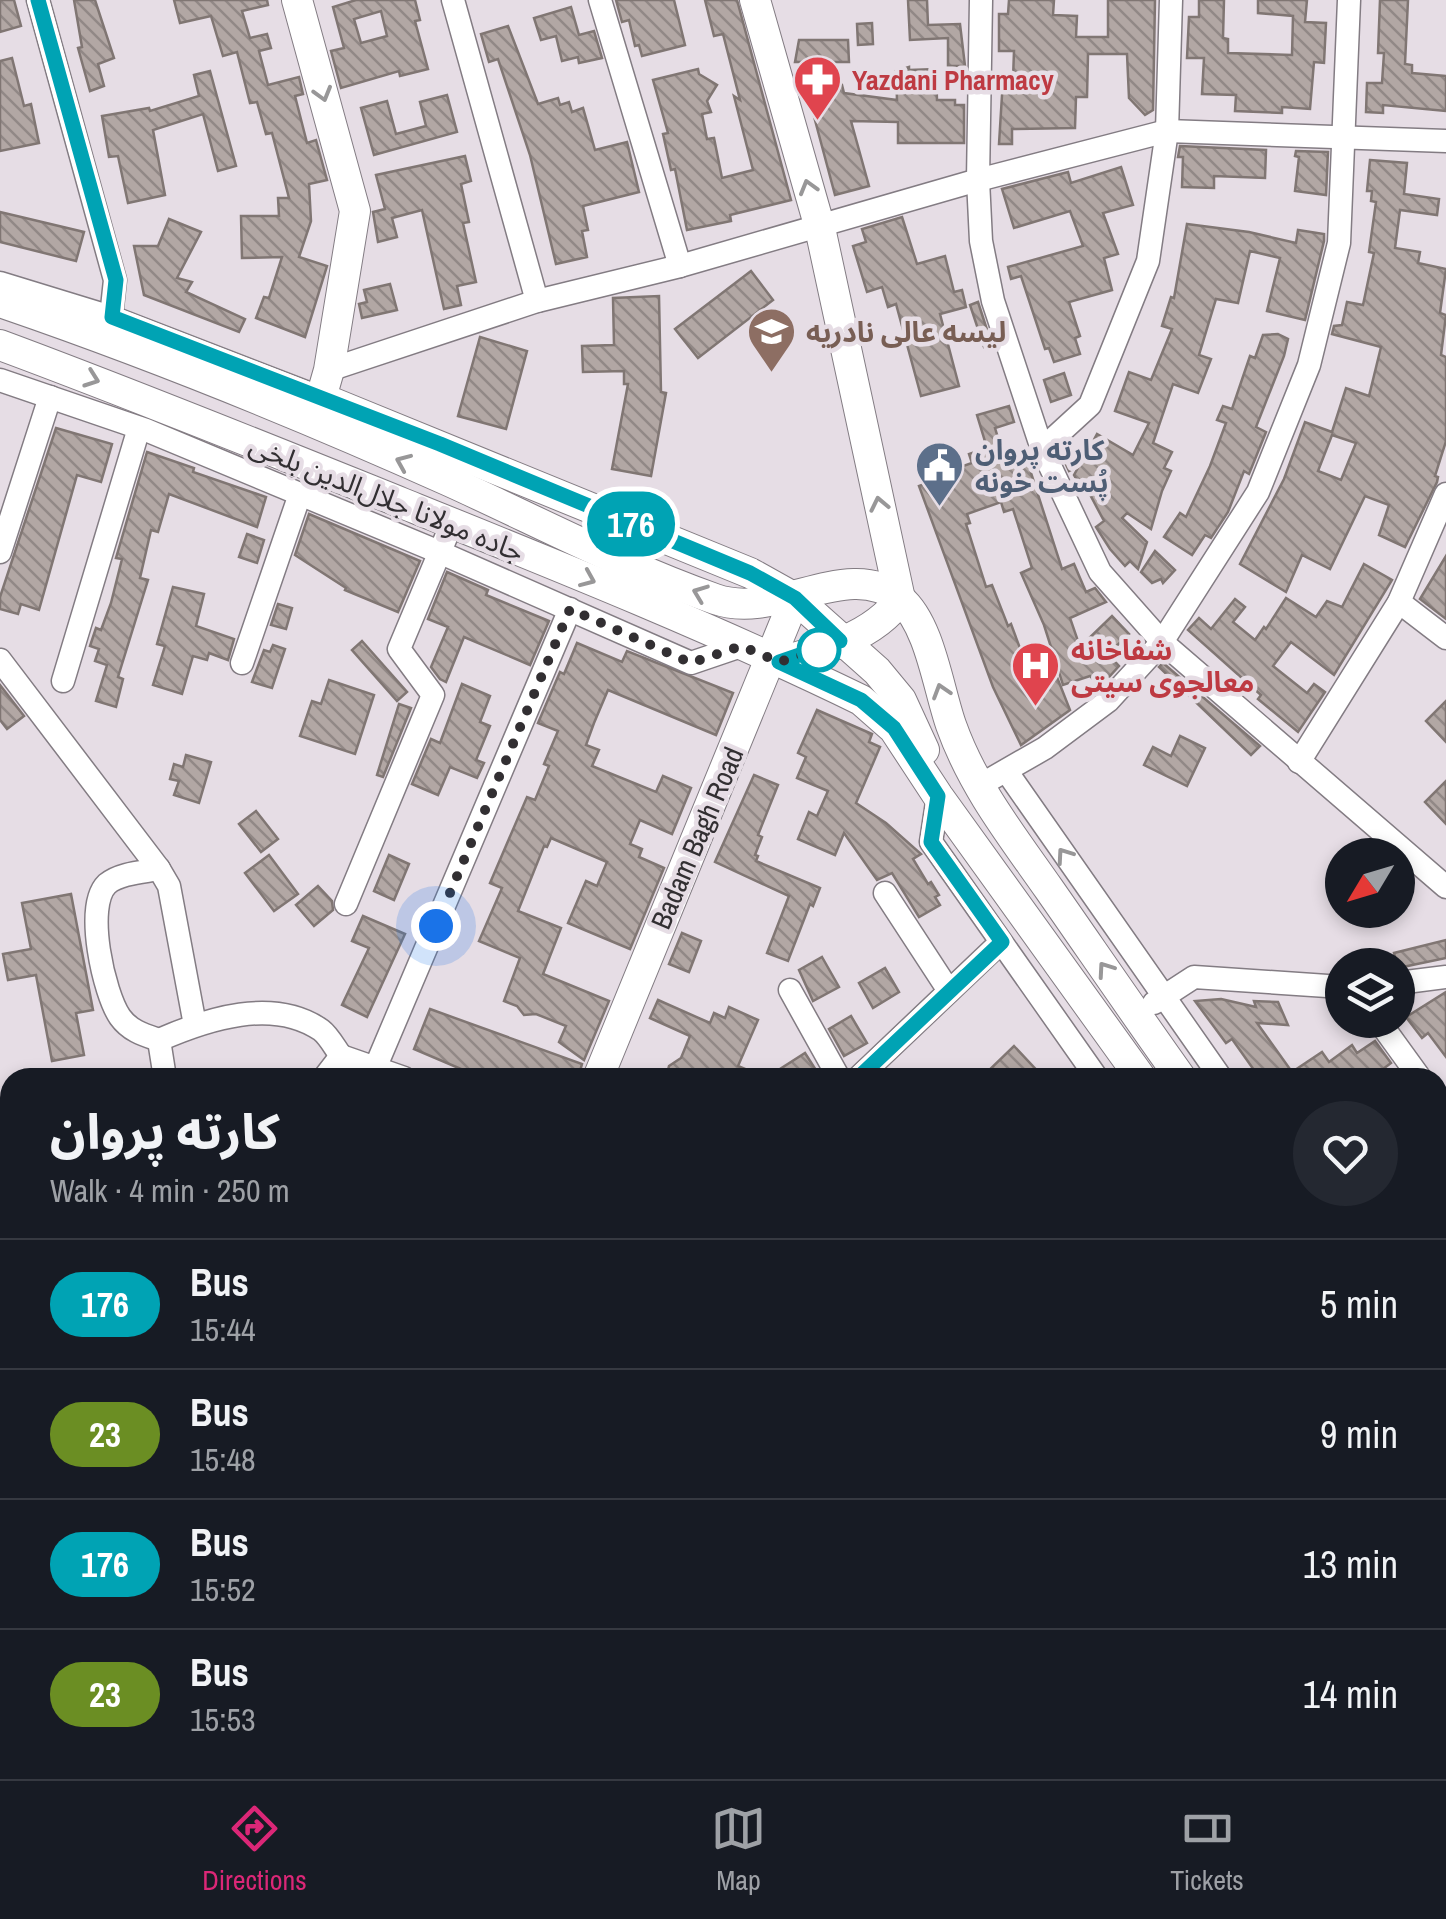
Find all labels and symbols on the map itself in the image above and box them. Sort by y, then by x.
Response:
pharmacy icon: Yazdani Pharmacy [791,54,843,122]
place label: Yazdani Pharmacy [852,61,1054,99]
one-way arrow [311,85,332,102]
one-way arrow [799,179,820,196]
school or university icon: لیسه عالی نادریه [745,306,797,374]
place label: لیسه عالی نادریه [806,313,1006,351]
one-way arrow [82,367,99,388]
street label: جاده مولانا جلال‌الدین بلخی [244,425,530,571]
place label: کارته پروان پُست خونه [975,431,1109,501]
public building icon: کارته پروان پُست خونه [914,440,966,508]
one-way arrow [395,454,413,474]
line badge: 176 [574,492,688,556]
one-way arrow [870,496,891,513]
one-way arrow [578,568,595,588]
one-way arrow [692,585,710,605]
unlabelled marker [798,629,840,671]
place label: شفاخانه معالجوی سیتی [1071,631,1254,701]
hospital icon: شفاخانه معالجوی سیتی [1010,640,1062,708]
one-way arrow [932,684,953,701]
street label: Badam Bagh Road [642,741,752,935]
north arrow [1325,838,1415,928]
one-way arrow [1058,847,1076,866]
your location [411,901,461,951]
one-way arrow [1099,962,1117,981]

